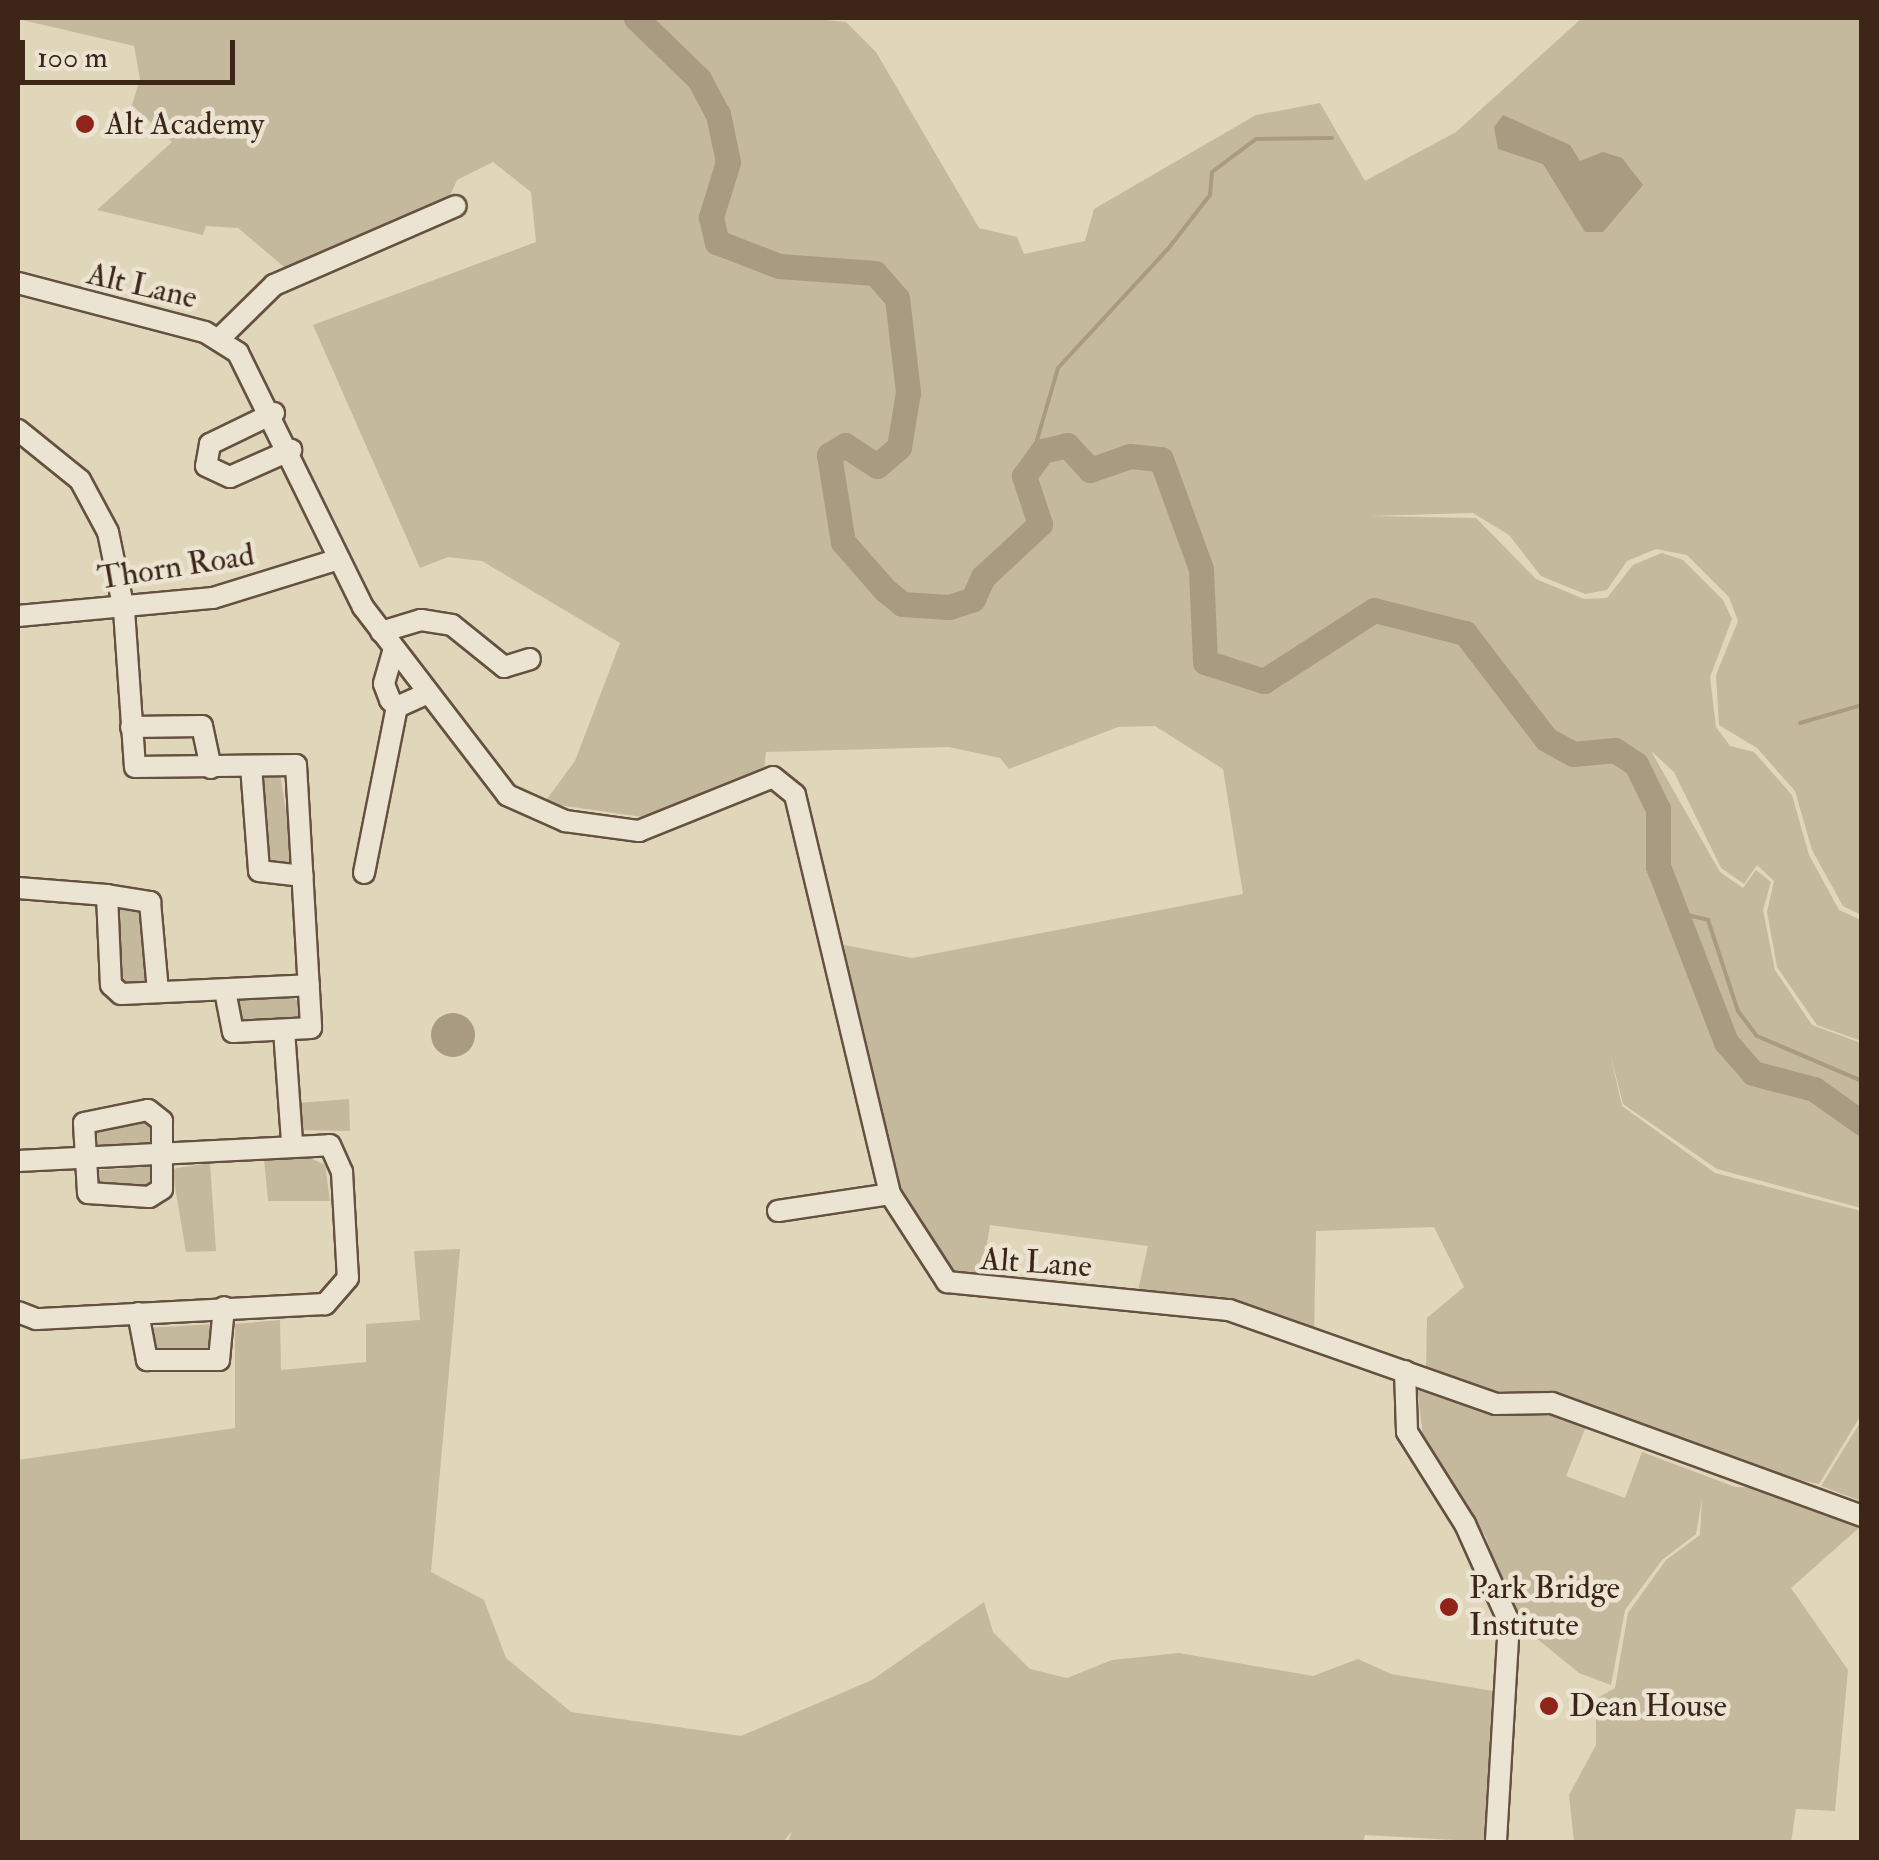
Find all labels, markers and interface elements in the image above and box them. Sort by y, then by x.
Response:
scale bar [25,20,240,82]
text: 100 m [37,39,108,76]
place label: Alt Academy [105,105,264,143]
marker: Alt Academy [74,113,96,135]
street label: Alt Lane [83,255,201,317]
street label: Thorn Road [95,536,257,598]
street label: Alt Lane [979,1240,1093,1286]
place label: Park Bridge Institute [1469,1570,1620,1645]
marker: Park Bridge Institute [1438,1596,1460,1618]
place label: Dean House [1569,1687,1727,1725]
marker: Dean House [1538,1695,1560,1717]

